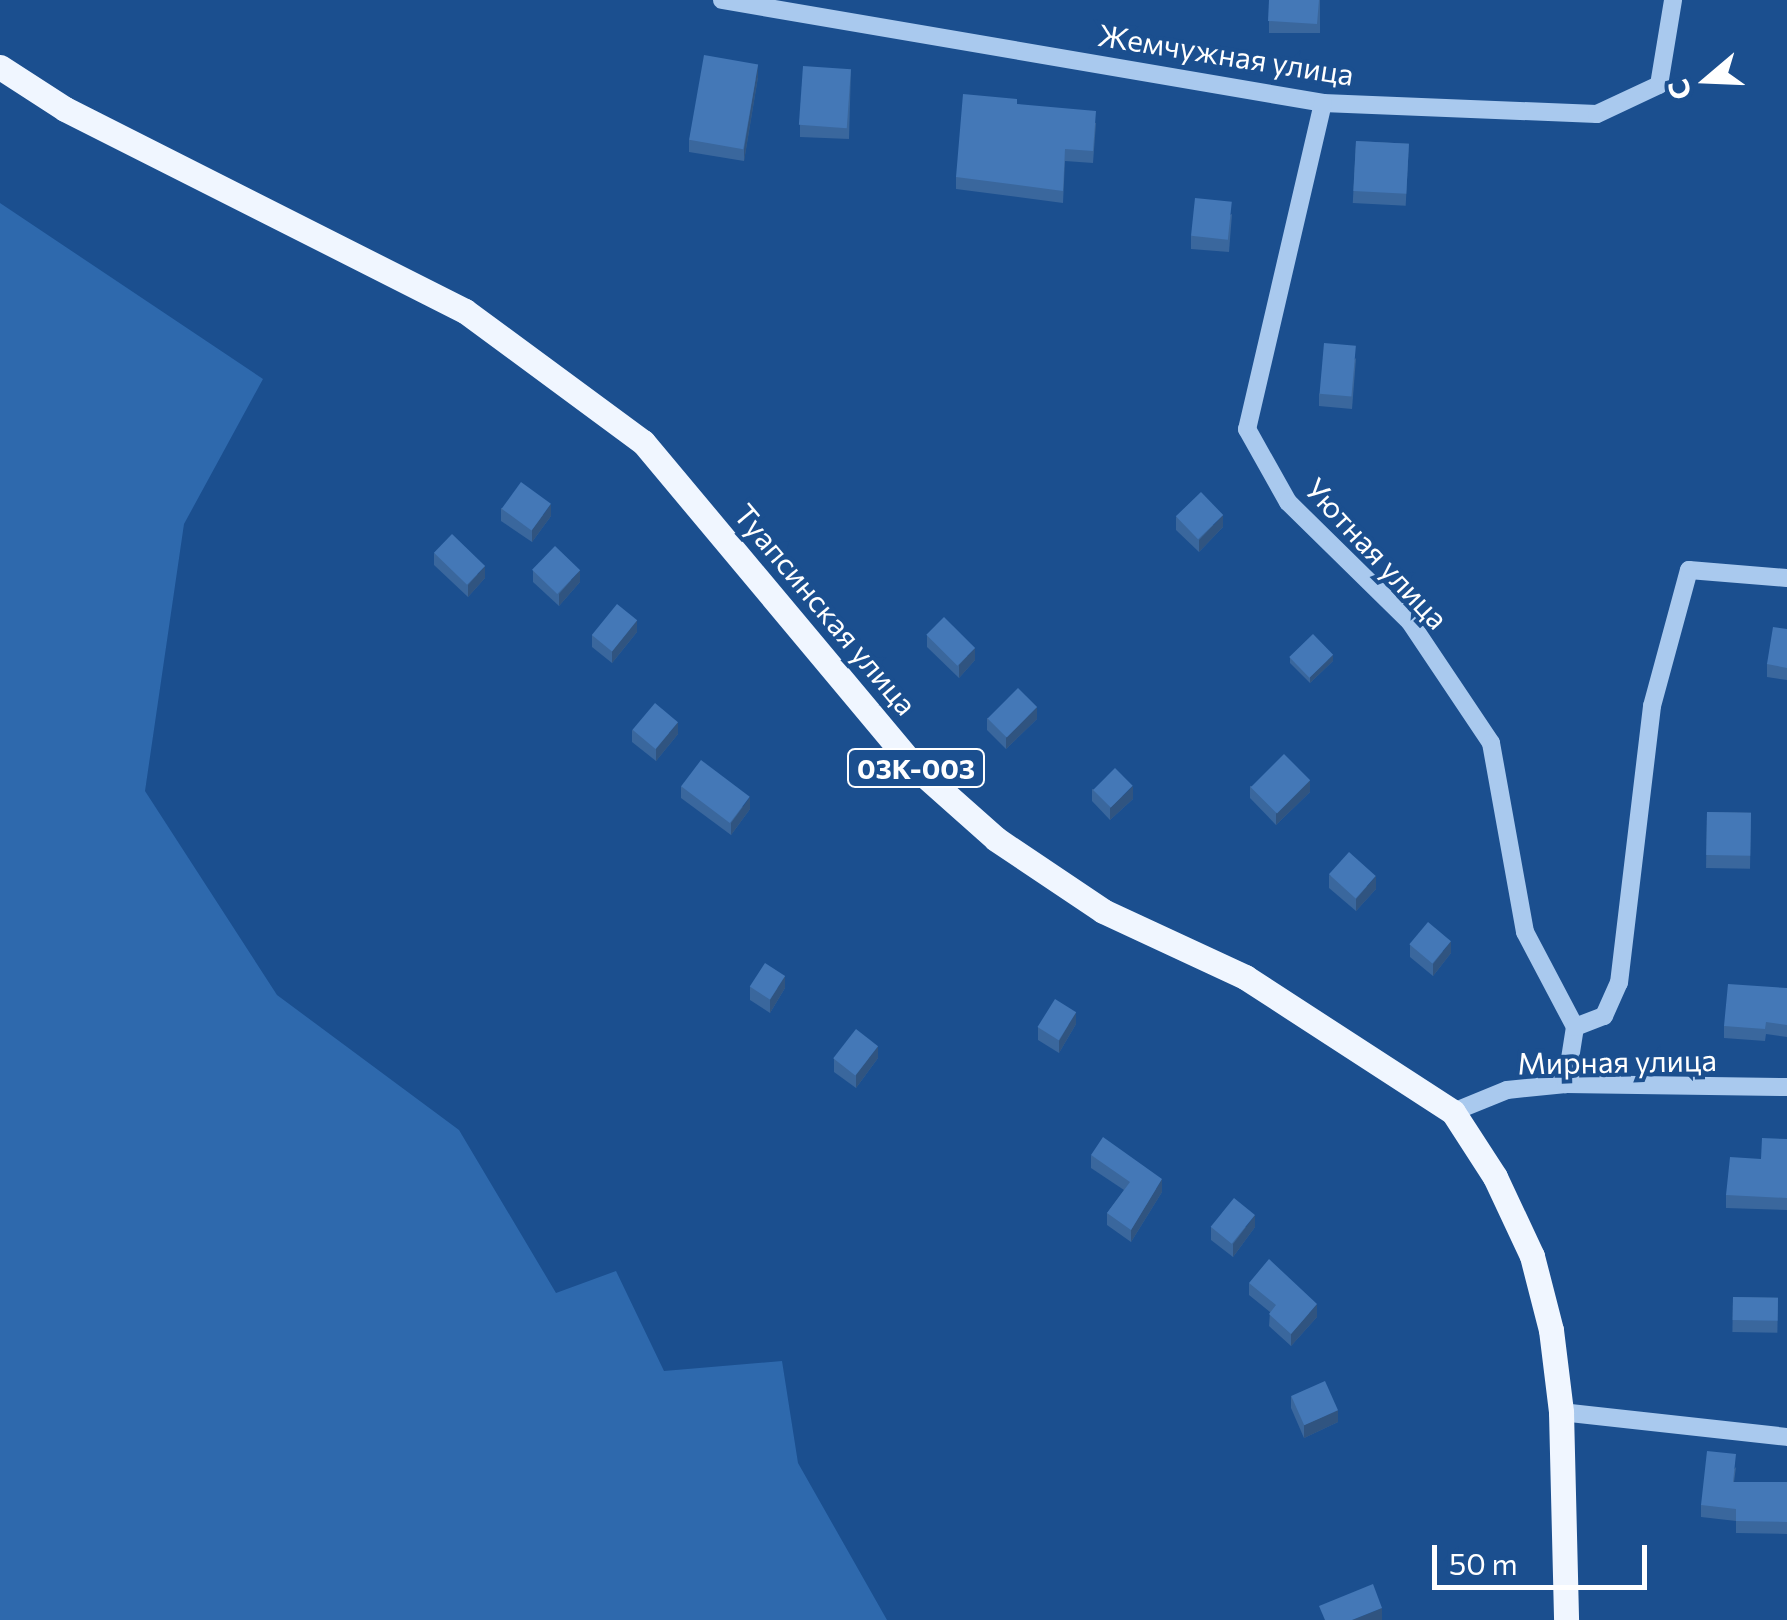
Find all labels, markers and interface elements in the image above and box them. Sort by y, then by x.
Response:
street label: Жемчужная улица [1096,16,1356,92]
north arrow [1657,30,1757,130]
text: С [1659,75,1698,104]
street label: Уютная улица [1298,470,1456,636]
street label: Туапсинская улица [727,496,925,722]
road number: 03К-003 [846,745,986,791]
street label: Мирная улица [1517,1041,1717,1081]
scale bar [1437,1525,1652,1587]
text: 50 m [1449,1544,1518,1581]

